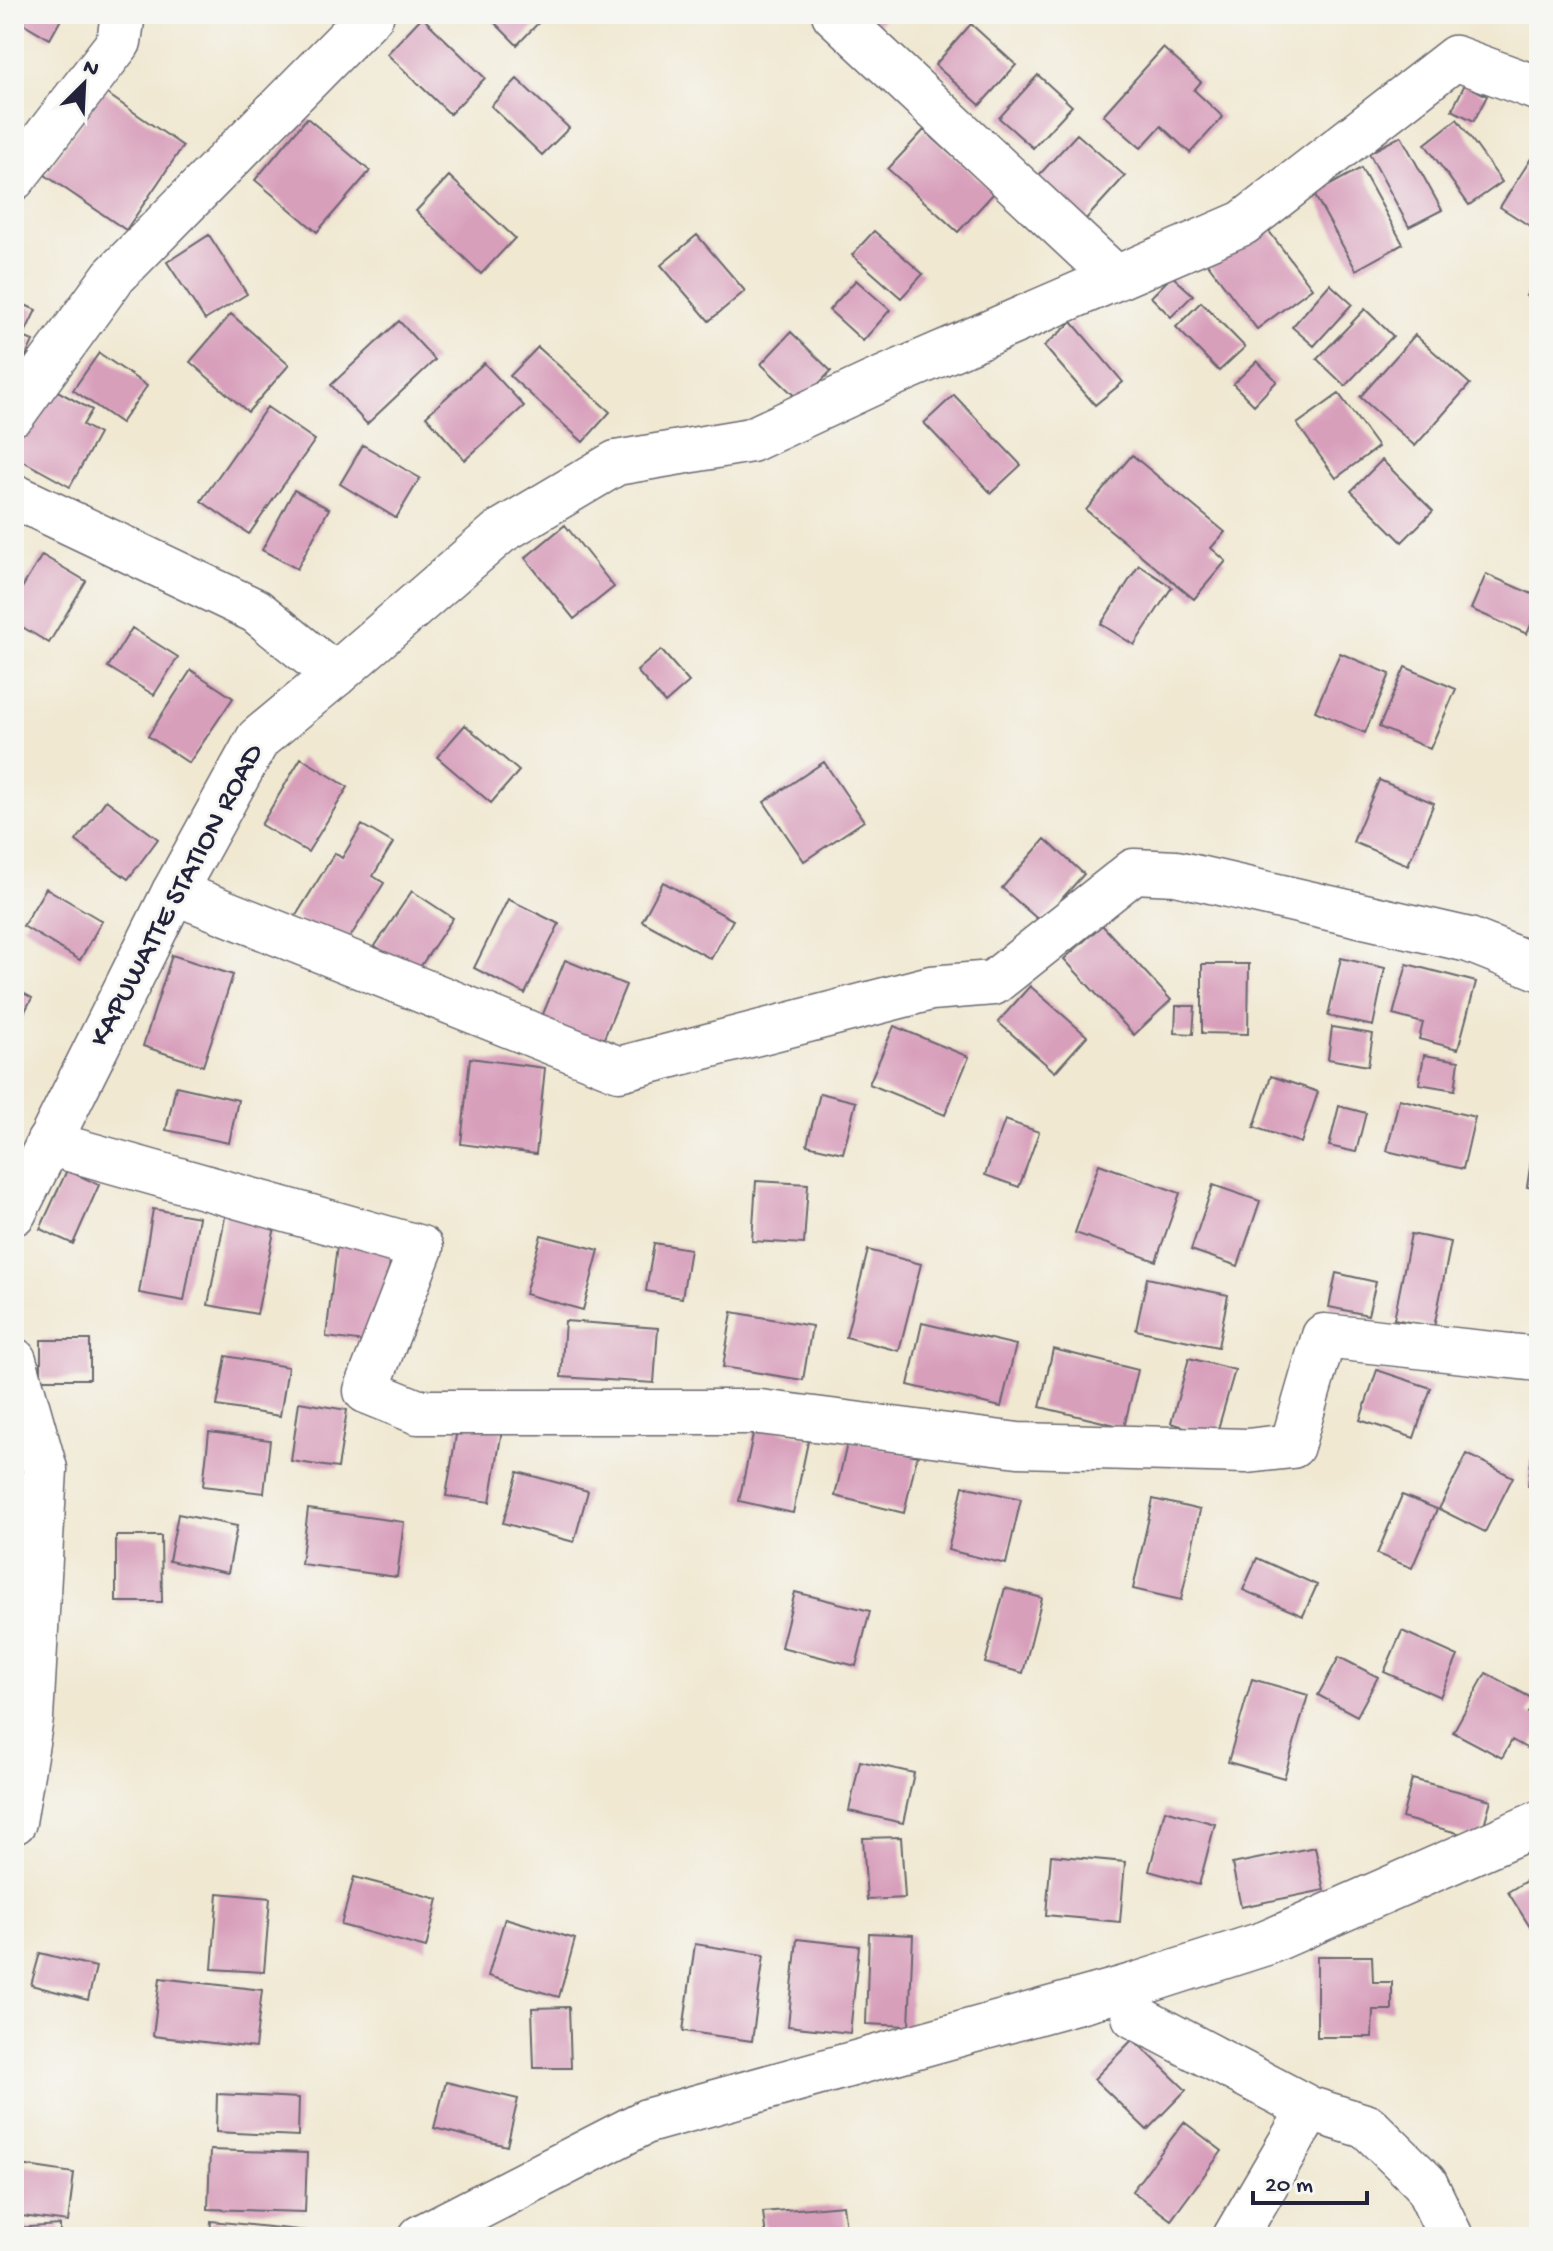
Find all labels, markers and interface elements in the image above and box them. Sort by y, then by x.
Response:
north arrow [44,44,124,124]
text: N [79,55,102,84]
street label: KAPUWATTE STATION ROAD [83,738,273,1053]
scale bar [1253,2155,1367,2205]
text: 20 m [1265,2172,1313,2201]

